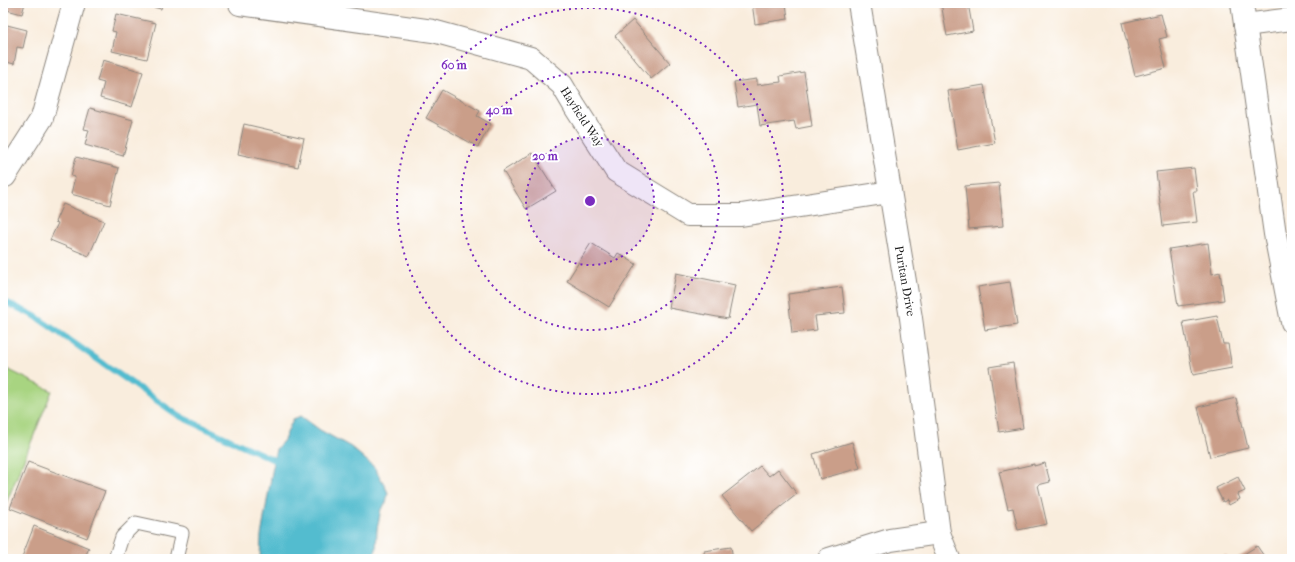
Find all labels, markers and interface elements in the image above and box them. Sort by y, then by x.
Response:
text: 60 m [441,58,468,72]
street label: Hayfield Way [557,84,607,150]
text: 40 m [485,103,513,118]
text: 20 m [532,149,559,163]
centre of rings [583,194,597,208]
street label: Puritan Drive [892,245,918,317]

